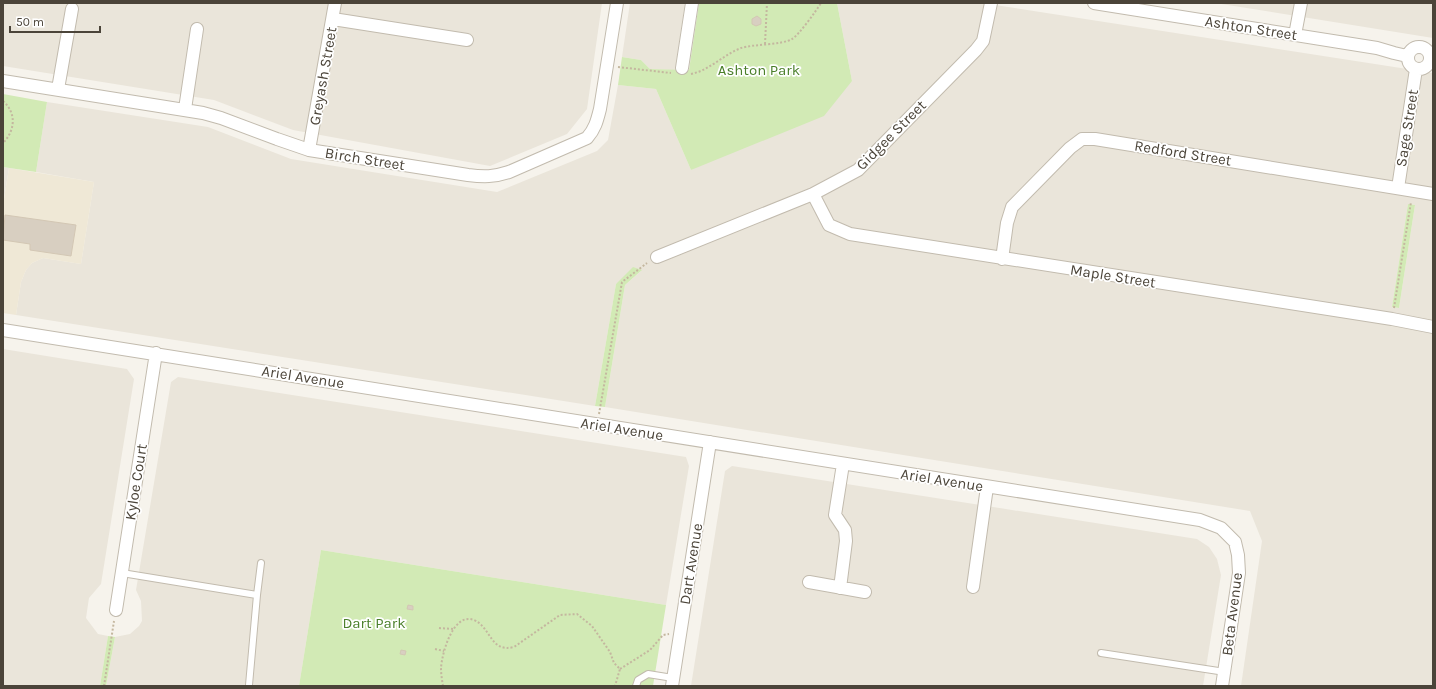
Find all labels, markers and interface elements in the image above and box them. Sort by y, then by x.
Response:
scale bar [10,8,100,34]
street label: Ashton Street [1204,12,1299,44]
text: 50 m [16,15,44,29]
street label: Greyash Street [305,25,341,127]
park label: Ashton Park [718,61,800,79]
street label: Sage Street [1392,88,1422,168]
street label: Gidgee Street [852,96,930,174]
street label: Redford Street [1133,136,1233,170]
street label: Birch Street [324,144,407,174]
street label: Maple Street [1069,260,1157,292]
street label: Ariel Avenue [260,362,346,392]
street label: Ariel Avenue [579,414,665,444]
street label: Kyloe Court [121,442,151,522]
street label: Ariel Avenue [899,465,985,495]
street label: Dart Avenue [676,522,706,606]
street label: Beta Avenue [1218,571,1246,657]
park label: Dart Park [342,614,406,632]

